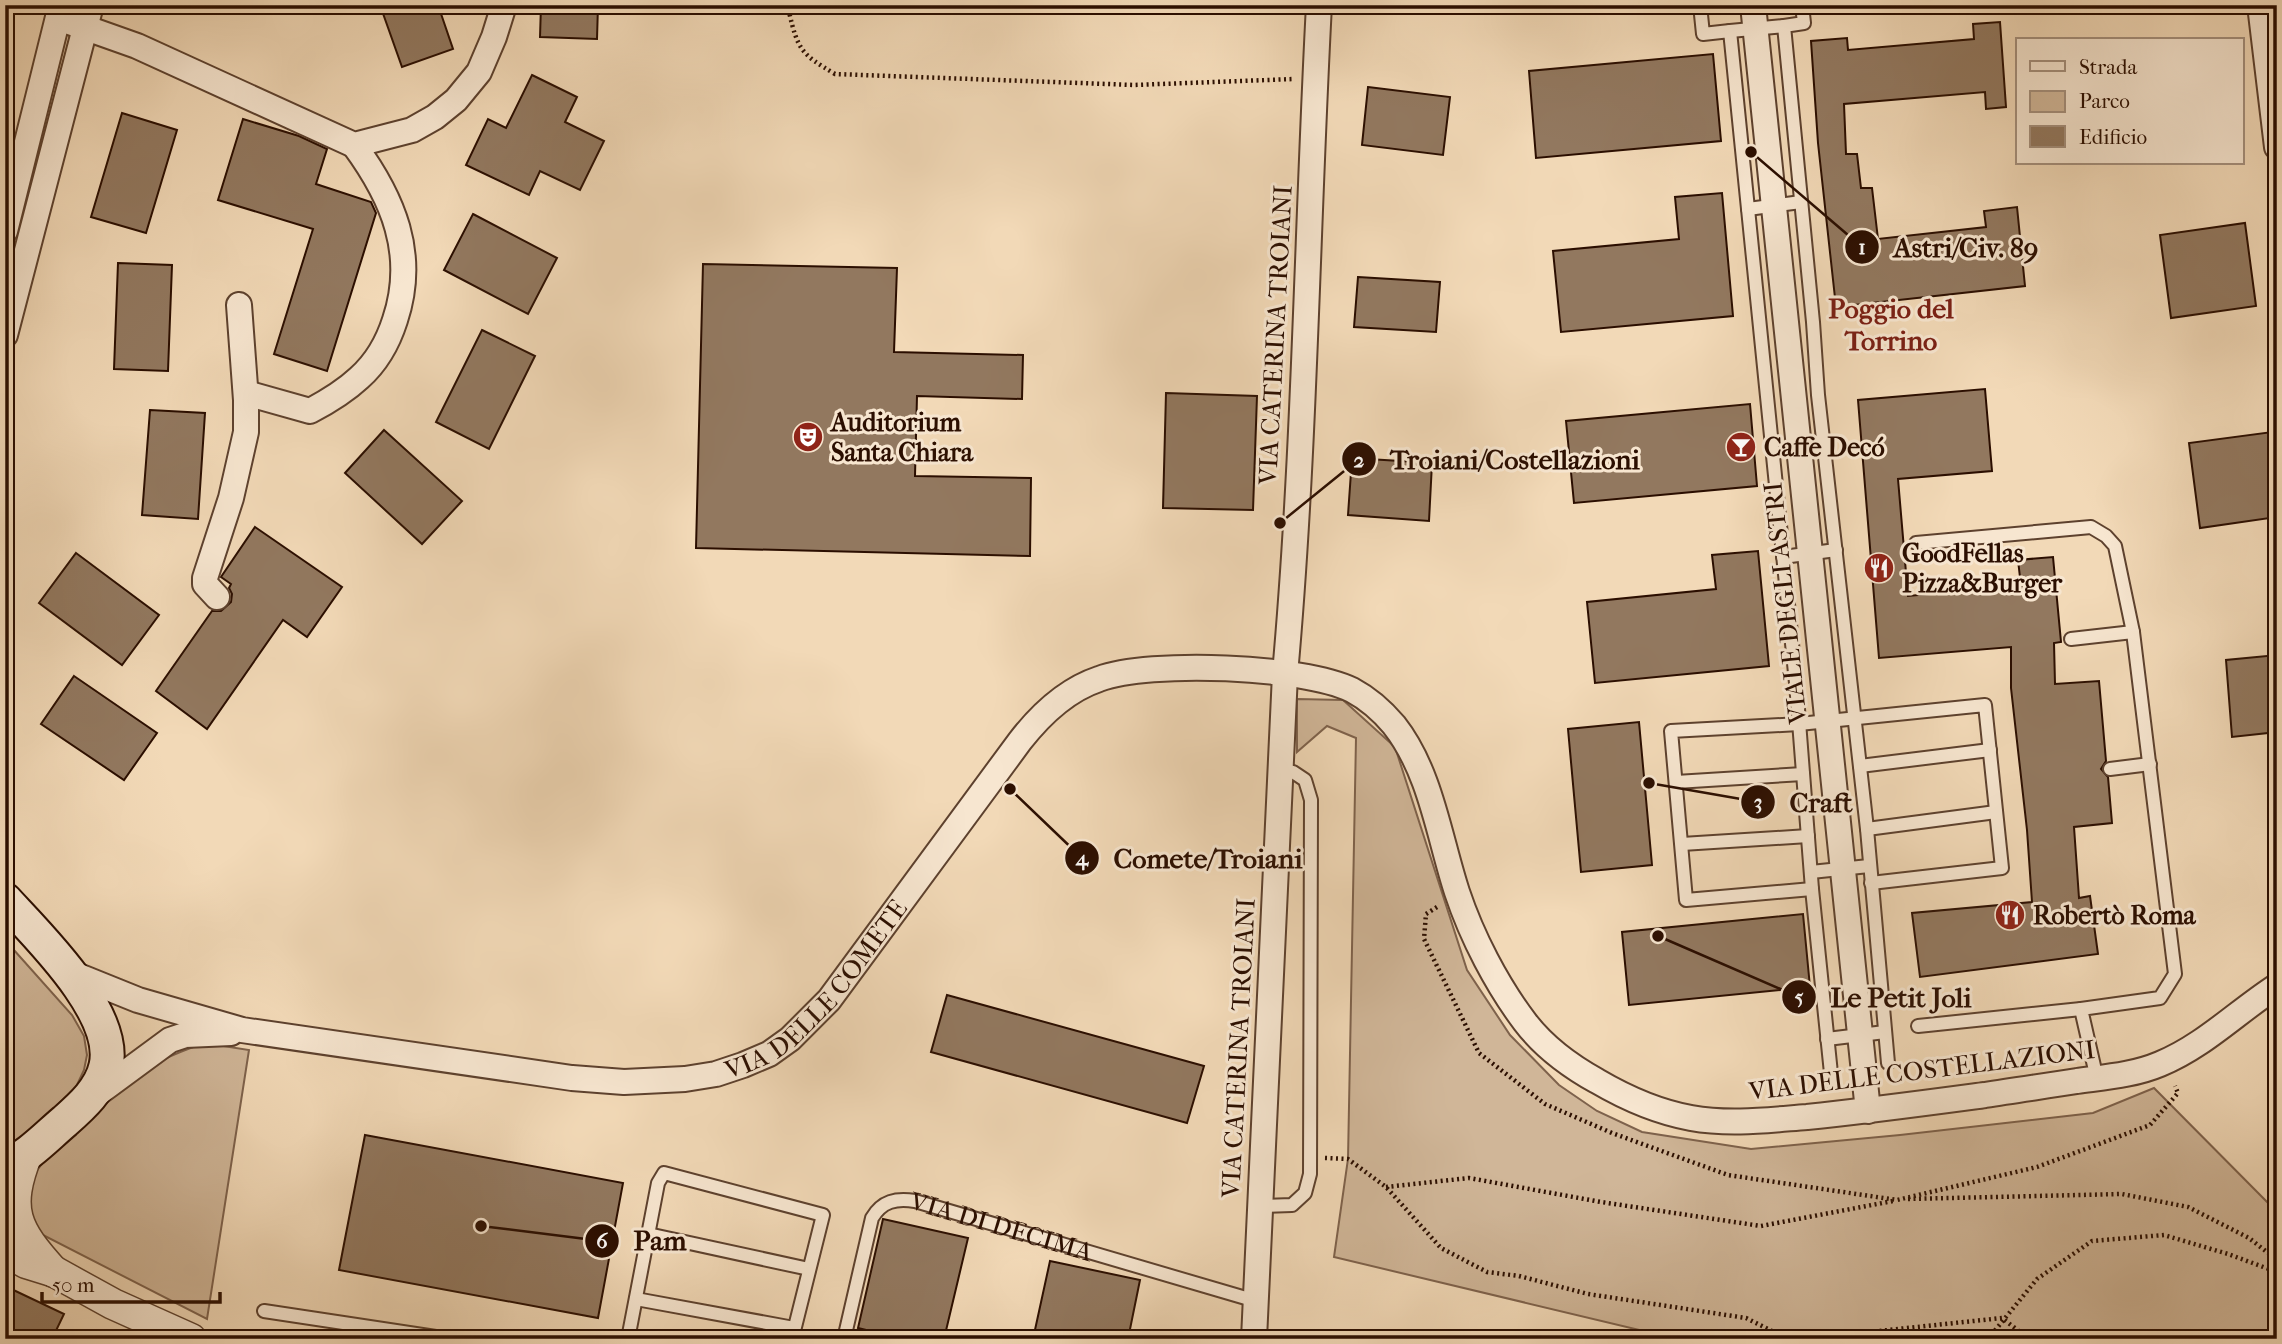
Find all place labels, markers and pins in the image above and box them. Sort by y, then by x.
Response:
callout: Astri/Civ. 89 [1844,223,2052,272]
place label: Auditorium Santa Chiara [829,407,974,468]
theatre icon: Auditorium Santa Chiara [791,420,825,454]
bar icon: Caffe Decó [1724,430,1758,464]
place label: Caffe Decó [1764,432,1885,463]
callout: Troiani/Costellazioni [1341,435,1654,484]
place label: GoodFellas Pizza&Burger [1902,538,2063,599]
restaurant icon: GoodFellas Pizza&Burger [1862,551,1896,585]
callout: Craft [1741,777,1867,826]
callout: Comete/Troiani [1065,834,1317,883]
restaurant icon: Robertò Roma [1993,898,2027,932]
place label: Robertò Roma [2033,900,2197,931]
callout: Le Petit Joli [1782,972,1986,1021]
callout: Pam [584,1216,700,1265]

